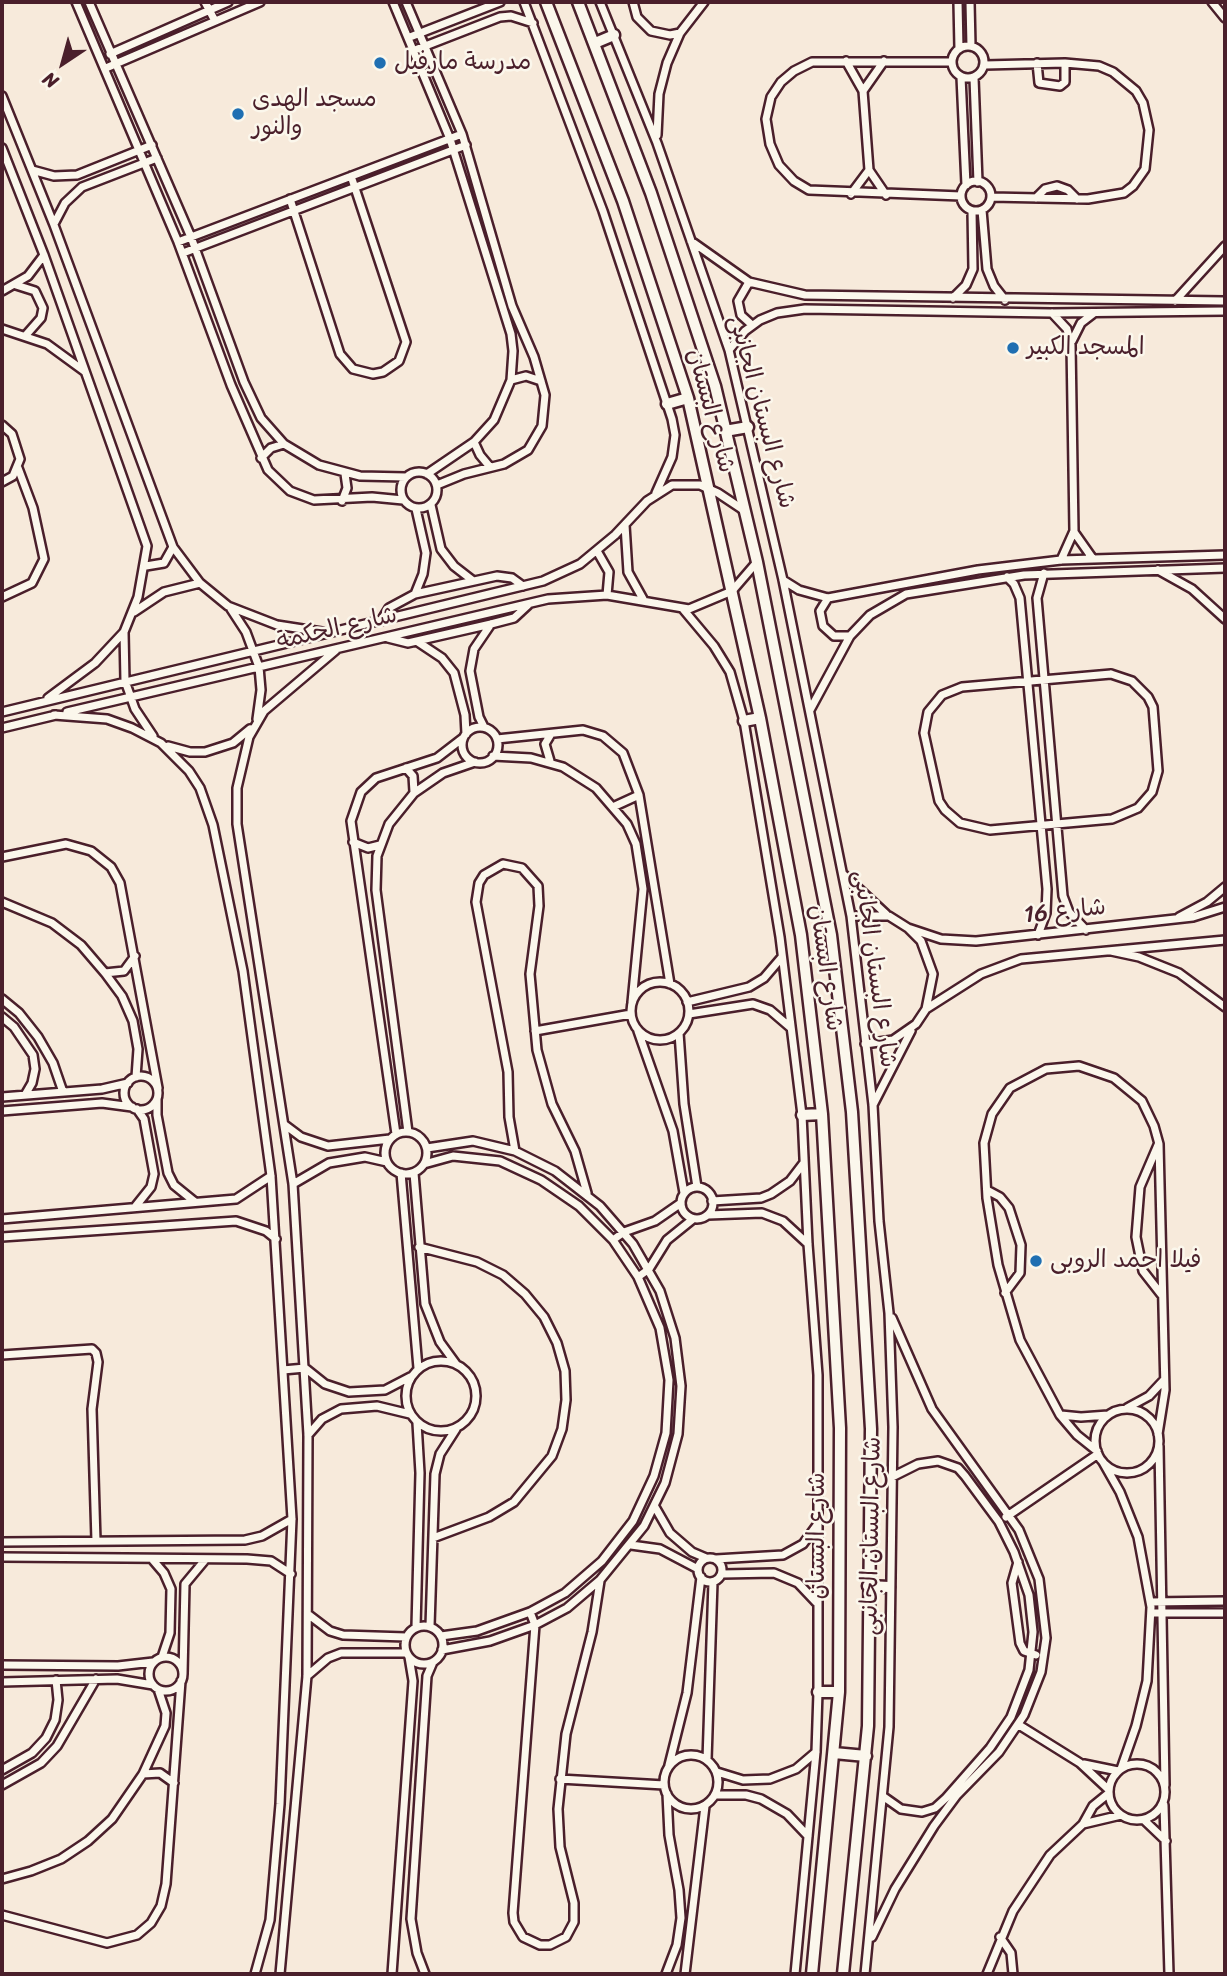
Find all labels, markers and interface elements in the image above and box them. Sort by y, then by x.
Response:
north arrow [28,28,98,98]
place label: مدرسة مارفيل [394,49,531,77]
marker: مدرسة مارفيل [372,55,388,71]
text: N [35,63,65,98]
place label: مسجد الهدى والنور [252,86,377,142]
marker: مسجد الهدى والنور [230,106,246,122]
street label: شارع البستان الجانبى [721,312,801,512]
place label: المسجد الكبير [1027,334,1145,362]
marker: المسجد الكبير [1005,340,1021,356]
street label: شارع البستان [680,346,740,476]
street label: شارع الحكمة [274,601,400,657]
street label: شارع البستان الجانبى [846,868,902,1070]
street label: شارع 16 [1023,893,1107,931]
street label: شارع البستان [802,903,848,1033]
place label: فيلا احمد الروبى [1050,1247,1201,1275]
marker: فيلا احمد الروبى [1028,1253,1044,1269]
street label: شارع البستان الجانبى [856,1436,888,1636]
street label: شارع البستان [804,1472,832,1600]

